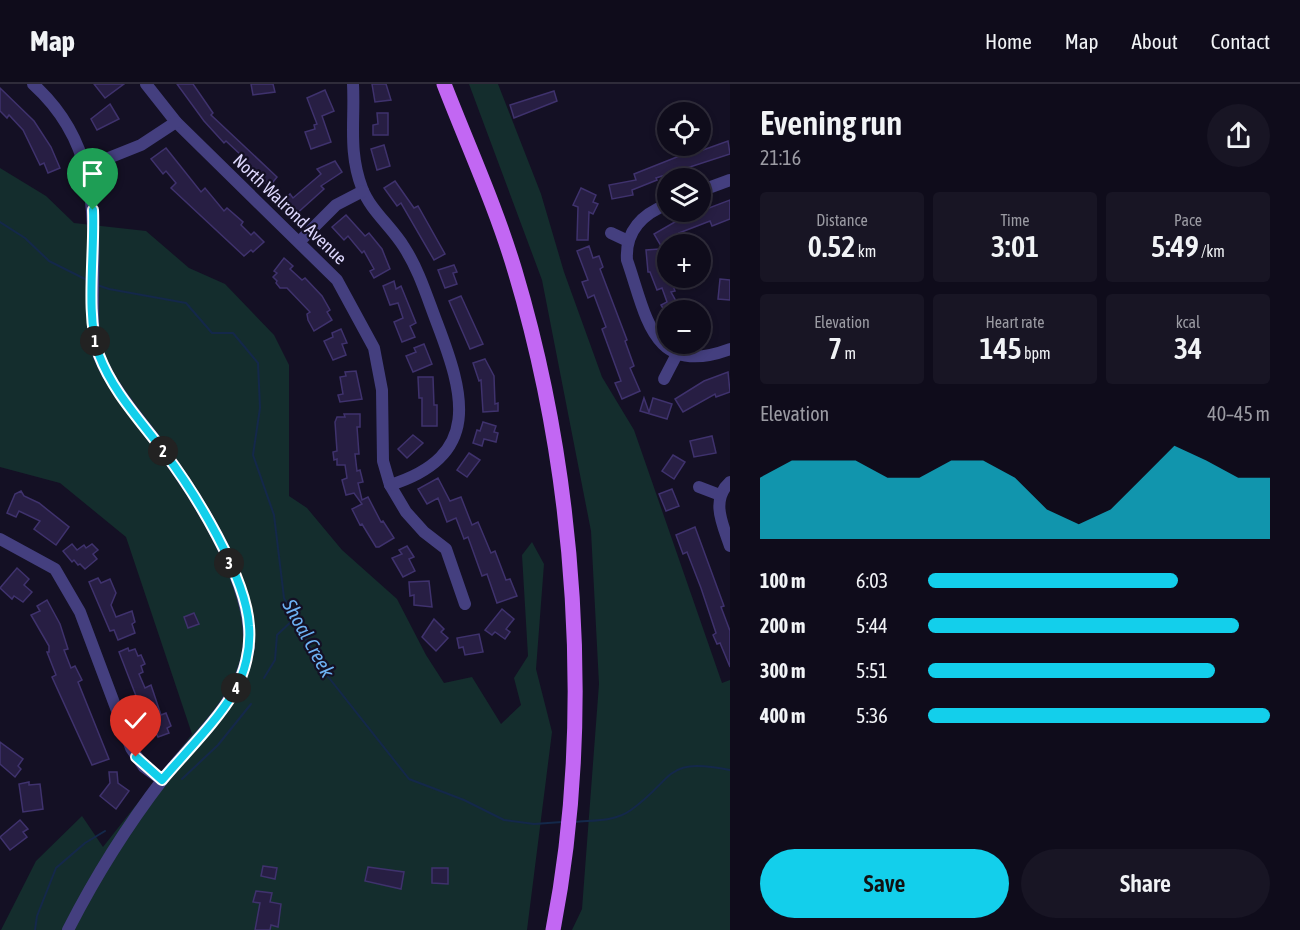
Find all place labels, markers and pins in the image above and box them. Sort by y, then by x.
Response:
pin [67,148,118,210]
pin: 1 [80,326,110,356]
pin: 2 [148,436,178,466]
pin: 3 [214,548,244,578]
pin: 4 [221,673,251,703]
pin [110,695,161,757]

